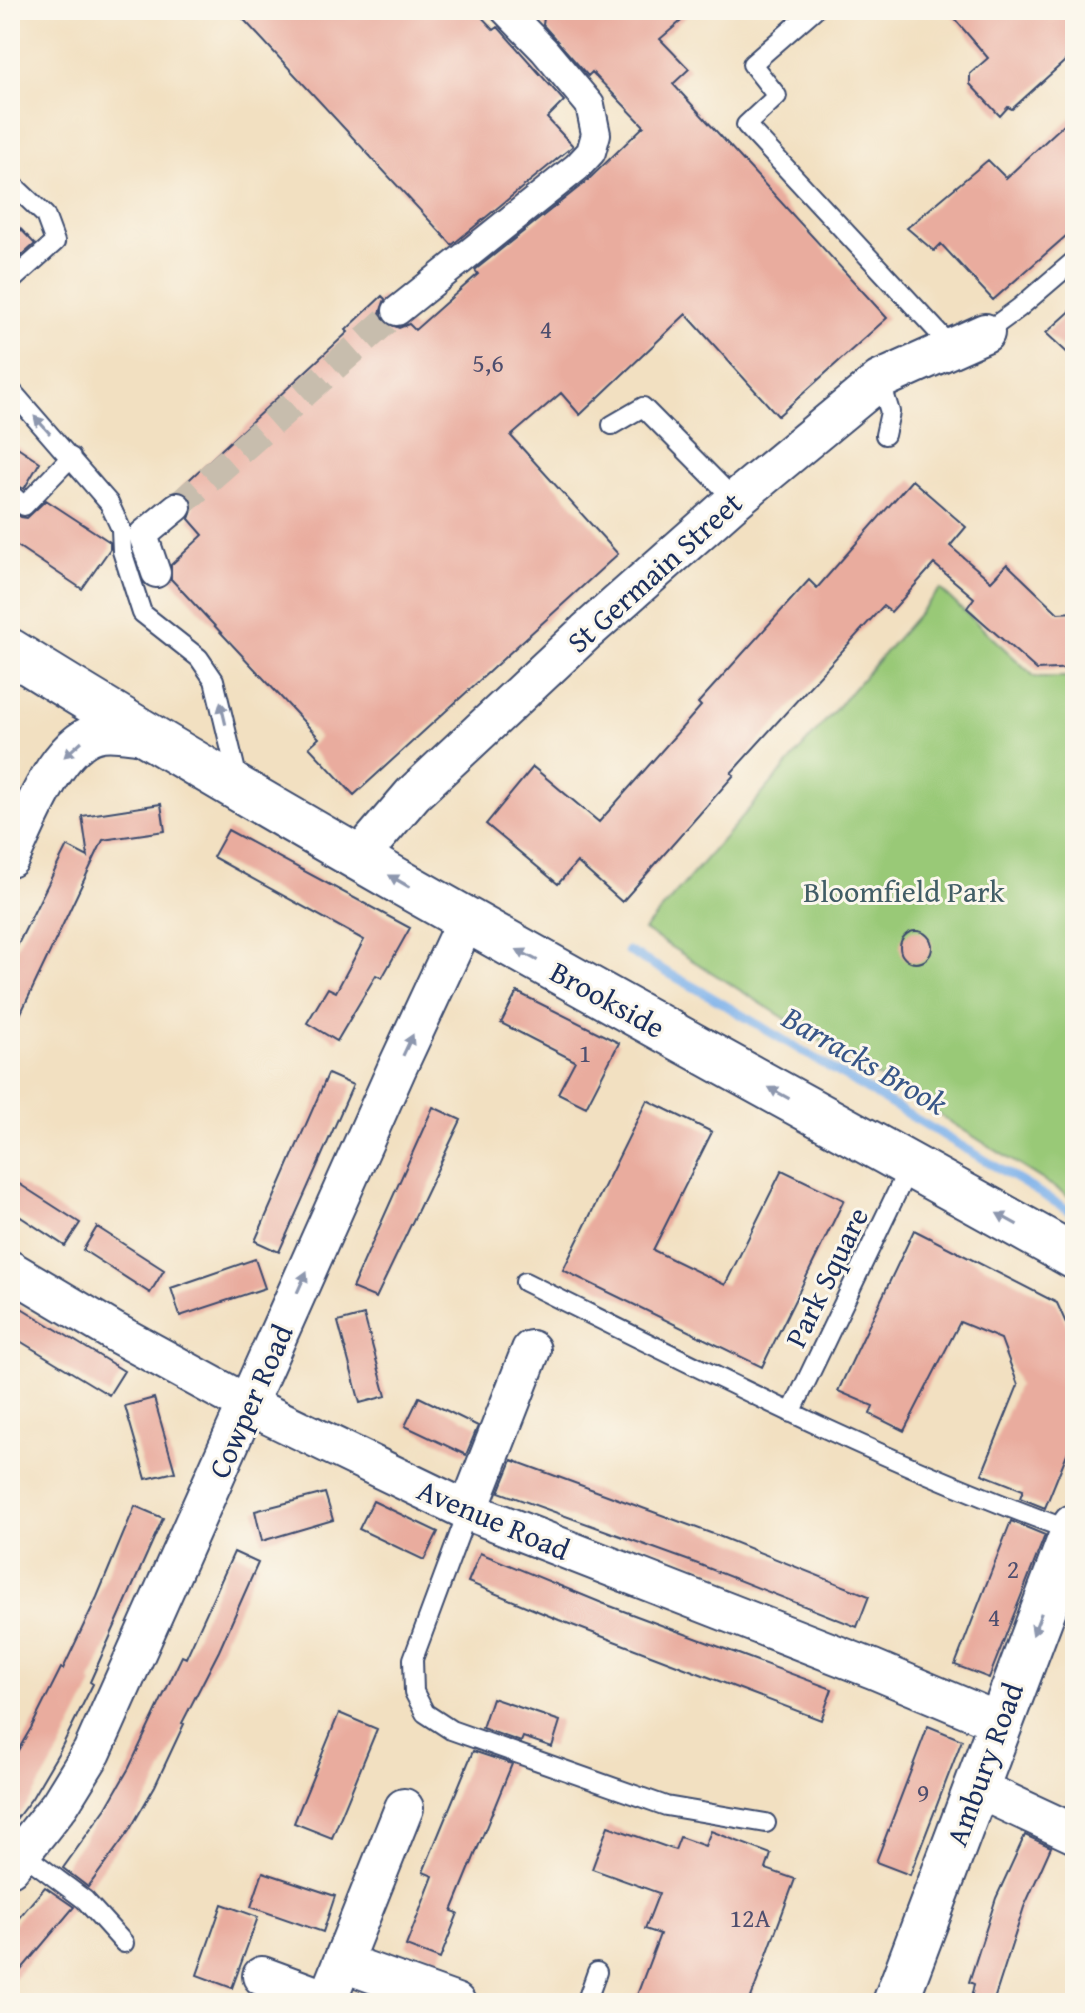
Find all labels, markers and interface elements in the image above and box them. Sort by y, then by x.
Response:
house number: 4 [540,309,552,348]
house number: 5,6 [472,343,504,382]
one-way arrow [33,415,51,434]
street label: St Germain Street [557,481,752,663]
one-way arrow [216,700,229,725]
one-way arrow [64,740,83,758]
park label: Bloomfield Park [803,869,1006,913]
one-way arrow [388,874,410,888]
one-way arrow [515,948,538,962]
street label: Brookside [543,949,673,1049]
water label: Barracks Brook [773,993,957,1126]
one-way arrow [401,1033,415,1057]
house number: 1 [579,1033,591,1072]
one-way arrow [768,1086,791,1100]
street label: Park Square [773,1199,879,1355]
one-way arrow [996,1212,1018,1226]
one-way arrow [296,1271,309,1294]
street label: Cowper Road [196,1317,304,1485]
street label: Avenue Road [411,1467,577,1571]
house number: 2 [1007,1549,1019,1588]
house number: 4 [988,1597,1000,1636]
one-way arrow [1030,1612,1043,1636]
street label: Ambury Road [934,1676,1034,1852]
house number: 9 [917,1773,929,1812]
house number: 12A [730,1898,771,1937]

